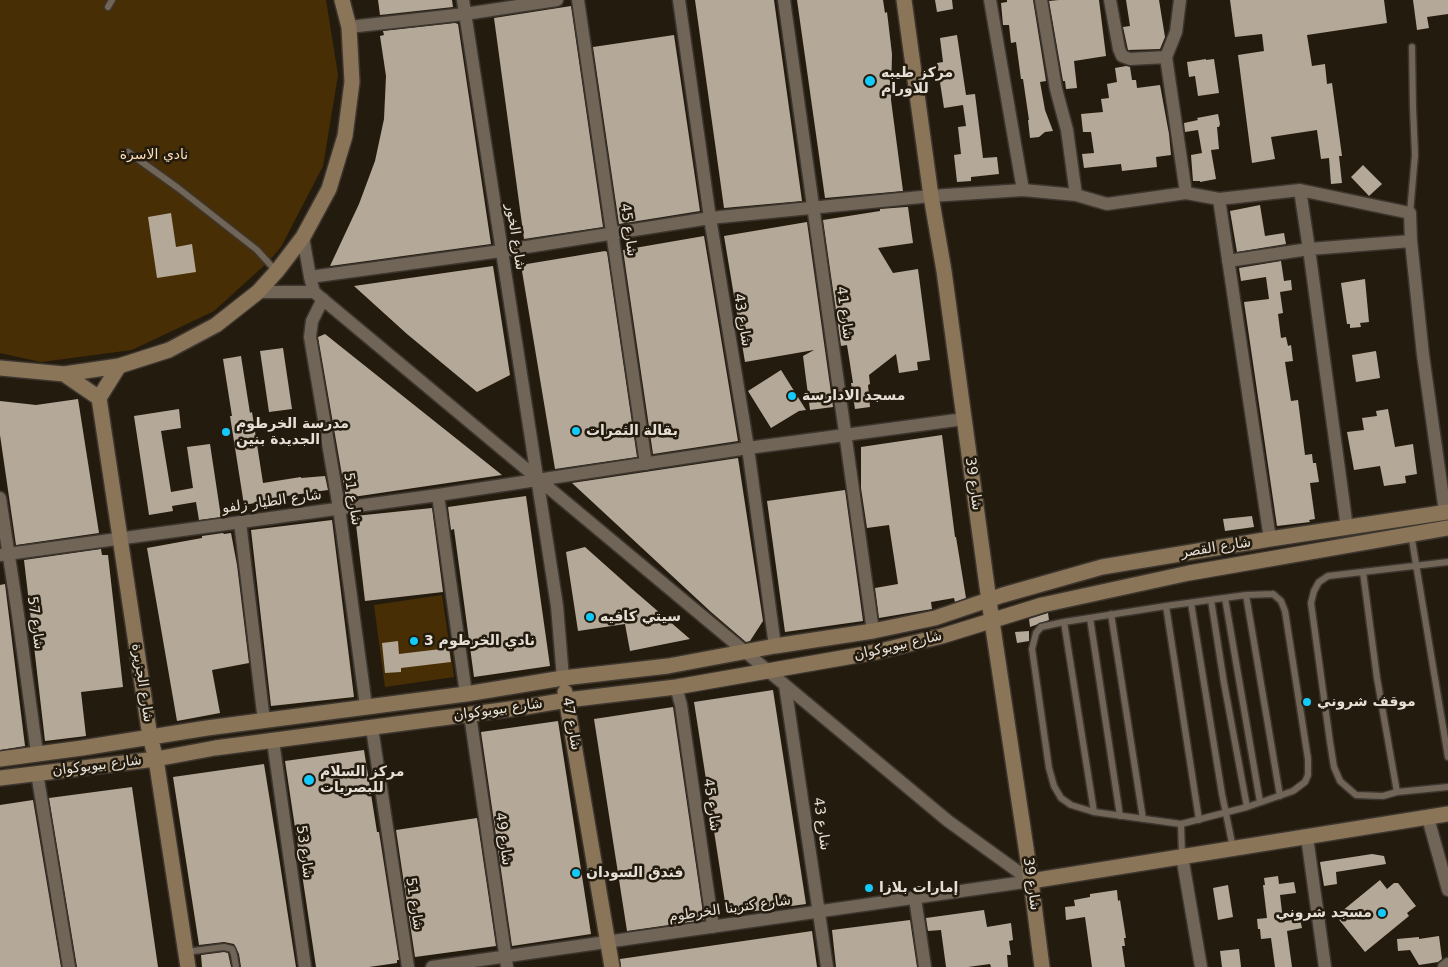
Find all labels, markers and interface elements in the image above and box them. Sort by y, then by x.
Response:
place label: مركز طيبه للاورام [881,65,953,98]
marker: مركز طيبه للاورام [863,74,877,88]
park label: نادي الاسرة [120,147,188,163]
street label: شارع 45 [616,202,640,258]
street label: شارع الخور [501,203,529,271]
street label: شارع 41 [832,285,856,341]
street label: شارع 43 [730,292,754,348]
place label: مسجد الادارسة [802,388,905,404]
marker: مسجد الادارسة [786,390,798,402]
place label: مدرسة الخرطوم الجديدة بنين [236,416,349,448]
place label: بقالة الثمرات [586,423,678,439]
marker: بقالة الثمرات [570,425,582,437]
marker: مدرسة الخرطوم الجديدة بنين [220,426,232,438]
street label: شارع 39 [961,456,985,512]
street label: شارع 51 [340,471,364,527]
street label: شارع الطيار زلفو [221,487,323,517]
street label: شارع القصر [1180,534,1252,562]
street label: شارع 57 [23,595,47,651]
place label: سيتي كافيه [600,609,681,625]
marker: سيتي كافيه [584,611,596,623]
street label: شارع بيويوكوان [852,628,944,664]
place label: نادي الخرطوم 3 [424,633,535,649]
marker: نادي الخرطوم 3 [408,635,420,647]
street label: شارع الجزيرة [127,642,157,724]
place label: موقف شروني [1317,694,1416,710]
street label: شارع بيويوكوان [452,695,544,725]
street label: شارع 47 [558,696,584,752]
marker: موقف شروني [1301,696,1313,708]
street label: شارع بيويوكوان [51,752,143,780]
place label: مركز السلام للبصريات [320,764,404,796]
marker: مركز السلام للبصريات [302,773,316,787]
street label: شارع 45 [699,777,723,833]
street label: شارع 43 [809,796,833,852]
street label: شارع 49 [491,811,515,867]
street label: شارع 53 [292,824,316,880]
street label: شارع 39 [1019,856,1043,912]
place label: فندق السودان [586,865,683,881]
marker: فندق السودان [570,867,582,879]
street label: شارع 51 [402,876,426,932]
place label: إمارات بلازا [879,880,958,896]
marker: إمارات بلازا [863,882,875,894]
street label: شارع كترينا الخرطوم [668,892,792,926]
place label: مسجد شروني [1275,905,1372,921]
marker: مسجد شروني [1376,907,1388,919]

